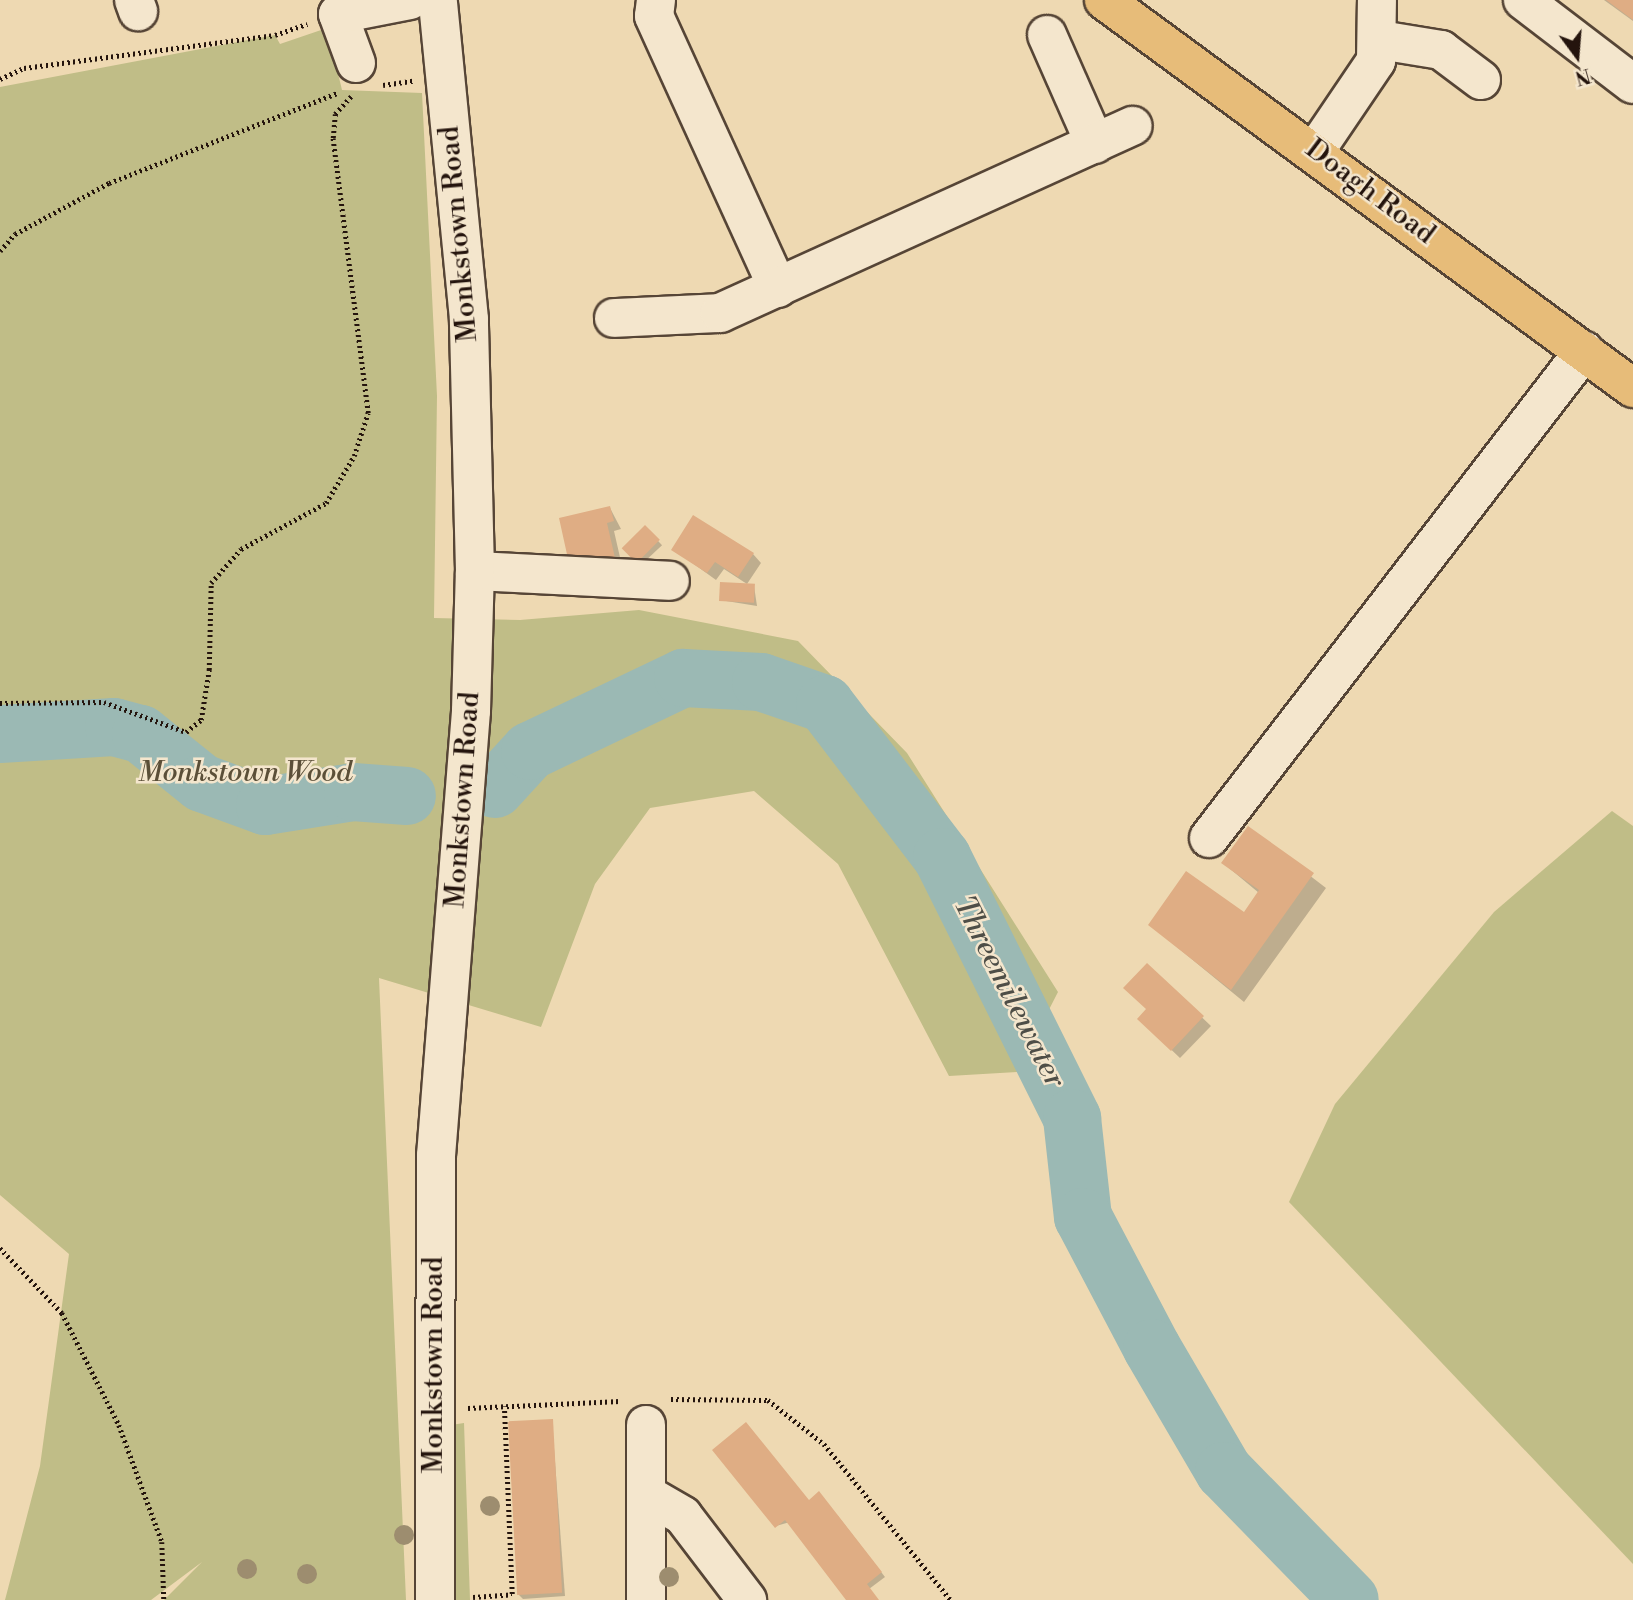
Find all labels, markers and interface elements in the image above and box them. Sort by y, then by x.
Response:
north arrow [1542,21,1612,91]
text: N [1572,63,1593,90]
street label: Monkstown Road [433,125,485,343]
street label: Doagh Road [1299,132,1441,252]
street label: Monkstown Road [439,691,487,909]
park label: Monkstown Wood [138,756,352,790]
water label: Threemilewater [945,890,1073,1094]
street label: Monkstown Road [417,1257,451,1473]

